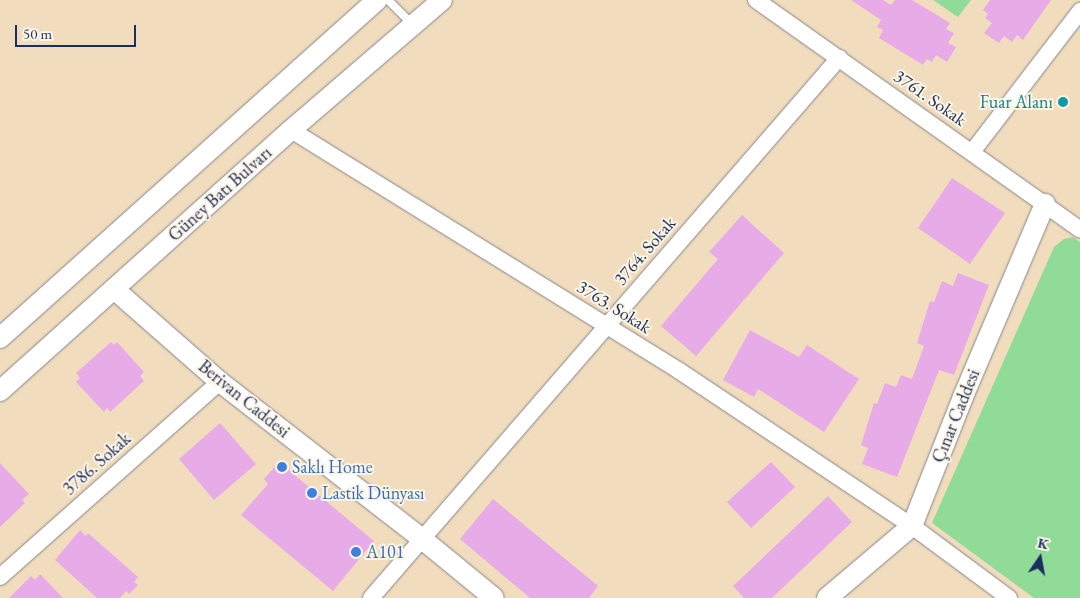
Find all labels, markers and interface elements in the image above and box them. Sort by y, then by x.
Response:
scale bar [18,15,139,47]
text: 50 m [23,24,52,43]
street label: 3761. Sokak [890,65,970,131]
place label: Fuar Alanı [980,91,1053,113]
marker: Fuar Alanı [1057,96,1069,108]
street label: Güney Batı Bulvarı [164,142,276,246]
street label: 3764. Sokak [609,212,681,290]
street label: 3763. Sokak [573,276,655,338]
street label: Berivan Caddesi [194,356,294,442]
street label: Çınar Caddesi [927,366,985,466]
street label: 3786. Sokak [59,428,135,500]
place label: Saklı Home [292,456,373,478]
marker: Saklı Home [276,461,288,473]
place label: Lastik Dünyası [322,482,424,504]
marker: Lastik Dünyası [306,487,318,499]
north arrow [1015,533,1065,583]
text: K [1036,533,1050,553]
place label: A101 [366,541,404,563]
marker: A101 [350,546,362,558]

